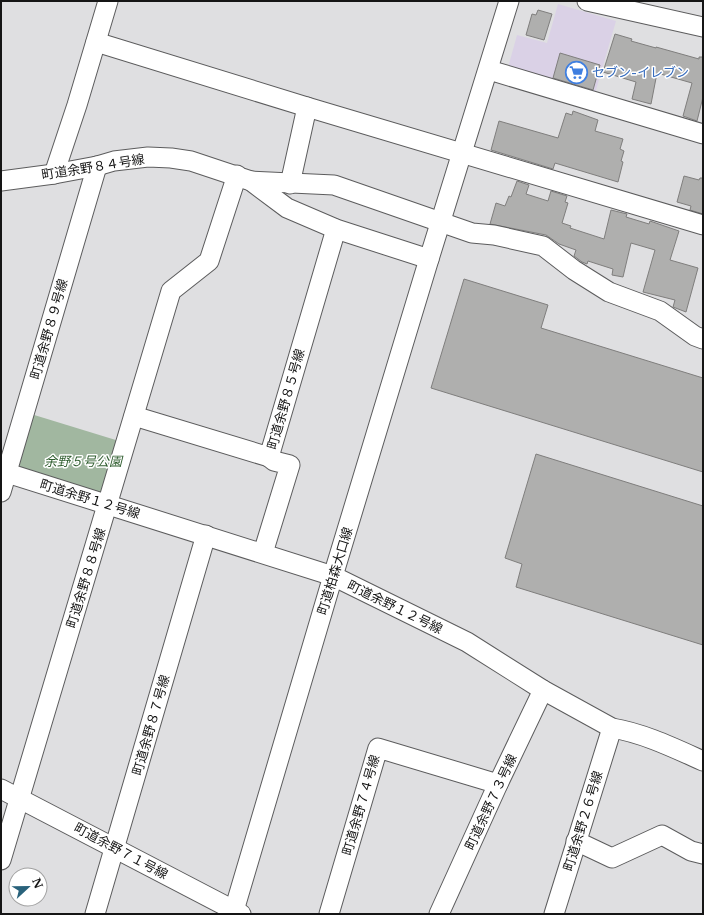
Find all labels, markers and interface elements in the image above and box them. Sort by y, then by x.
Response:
supermarket icon: セブン-イレブン [564,59,590,85]
place label: セブン-イレブン [592,64,689,81]
street label: 町道余野８４号線 [40,150,146,184]
street label: 町道余野８９号線 [26,277,72,381]
street label: 町道余野８５号線 [263,347,309,451]
park label: 余野５号公園 [44,453,124,470]
street label: 町道余野１２号線 [38,476,142,522]
street label: 町道柏森大口線 [314,525,356,617]
street label: 町道余野８８号線 [63,526,109,630]
street label: 町道余野１２号線 [345,577,445,637]
street label: 町道余野８７号線 [128,673,174,777]
street label: 町道余野７３号線 [461,751,521,853]
street label: 町道余野７４号線 [338,753,384,857]
street label: 町道余野２６号線 [560,769,606,873]
street label: 町道余野７１号線 [71,819,171,883]
north arrow [8,867,48,907]
text: N [29,876,46,891]

